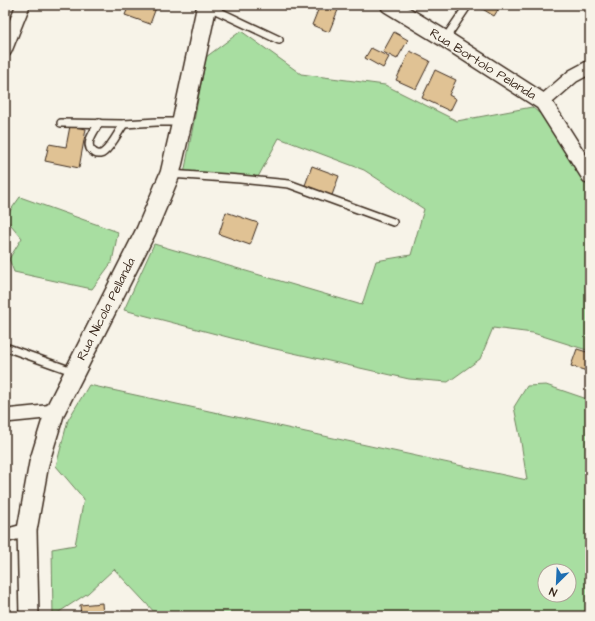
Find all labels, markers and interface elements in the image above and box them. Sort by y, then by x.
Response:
street label: Rua Bortolo Pelanda [426,24,540,104]
street label: Rua Nicola Pellanda [72,254,140,363]
north arrow [537,563,577,603]
text: N [547,583,559,600]

